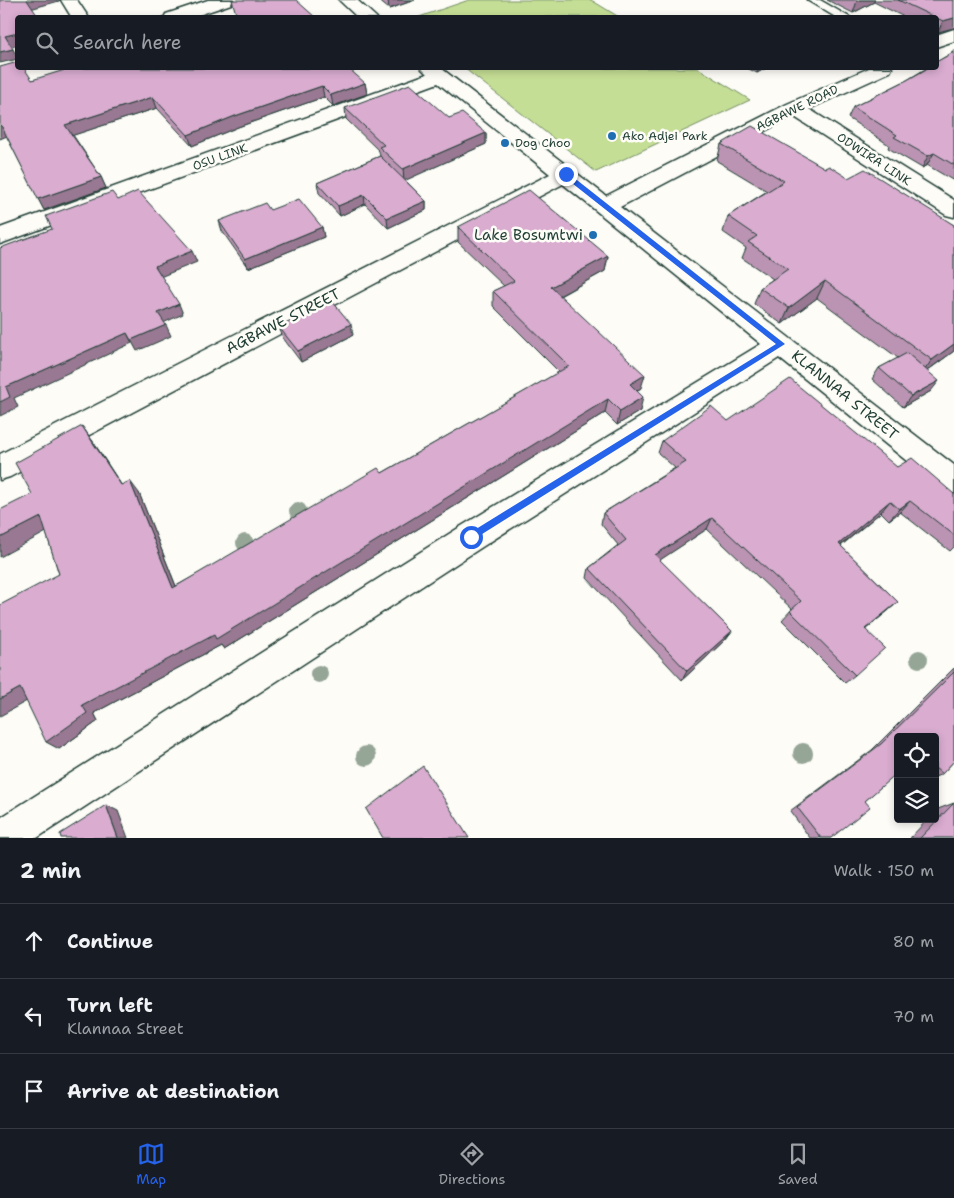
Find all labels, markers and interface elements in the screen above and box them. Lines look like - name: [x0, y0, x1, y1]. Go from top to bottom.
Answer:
- search box: [15, 15, 939, 70]
- icon: search: [33, 29, 61, 57]
- text: Search here: [73, 30, 182, 55]
- street label: AGBAWE ROAD: [753, 81, 841, 135]
- place label: Ako Adjei Park: [622, 128, 708, 144]
- street label: ODWIRA LINK: [834, 129, 914, 189]
- marker: Ako Adjei Park: [606, 130, 618, 142]
- place label: Dog Choo: [515, 135, 571, 151]
- marker: Dog Choo: [499, 137, 511, 149]
- street label: OSU LINK: [190, 140, 250, 174]
- route end: [555, 163, 578, 186]
- place label: Lake Bosumtwi: [474, 225, 583, 245]
- marker: Lake Bosumtwi: [587, 229, 599, 241]
- street label: AGBAWE STREET: [223, 284, 343, 358]
- street label: KLANNAA STREET: [787, 346, 903, 444]
- route start: [460, 526, 483, 549]
- map controls: [894, 733, 939, 823]
- button: locate: [894, 733, 939, 778]
- button: layers: [894, 778, 939, 823]
- text: 2 min: [20, 857, 81, 885]
- text: Walk · 150 m: [833, 860, 934, 881]
- icon: ahead: [20, 927, 48, 955]
- text: Continue: [67, 929, 153, 954]
- text: 80 m: [893, 931, 934, 952]
- text: Turn left: [67, 993, 153, 1018]
- icon: left: [20, 1002, 48, 1030]
- text: 70 m: [893, 1006, 934, 1027]
- text: Klannaa Street: [67, 1018, 184, 1039]
- icon: arrive: [20, 1077, 48, 1105]
- text: Arrive at destination: [67, 1079, 279, 1104]
- tab: Map: [136, 1140, 166, 1188]
- tab: Directions: [439, 1140, 506, 1188]
- tab: Saved: [778, 1140, 818, 1188]

